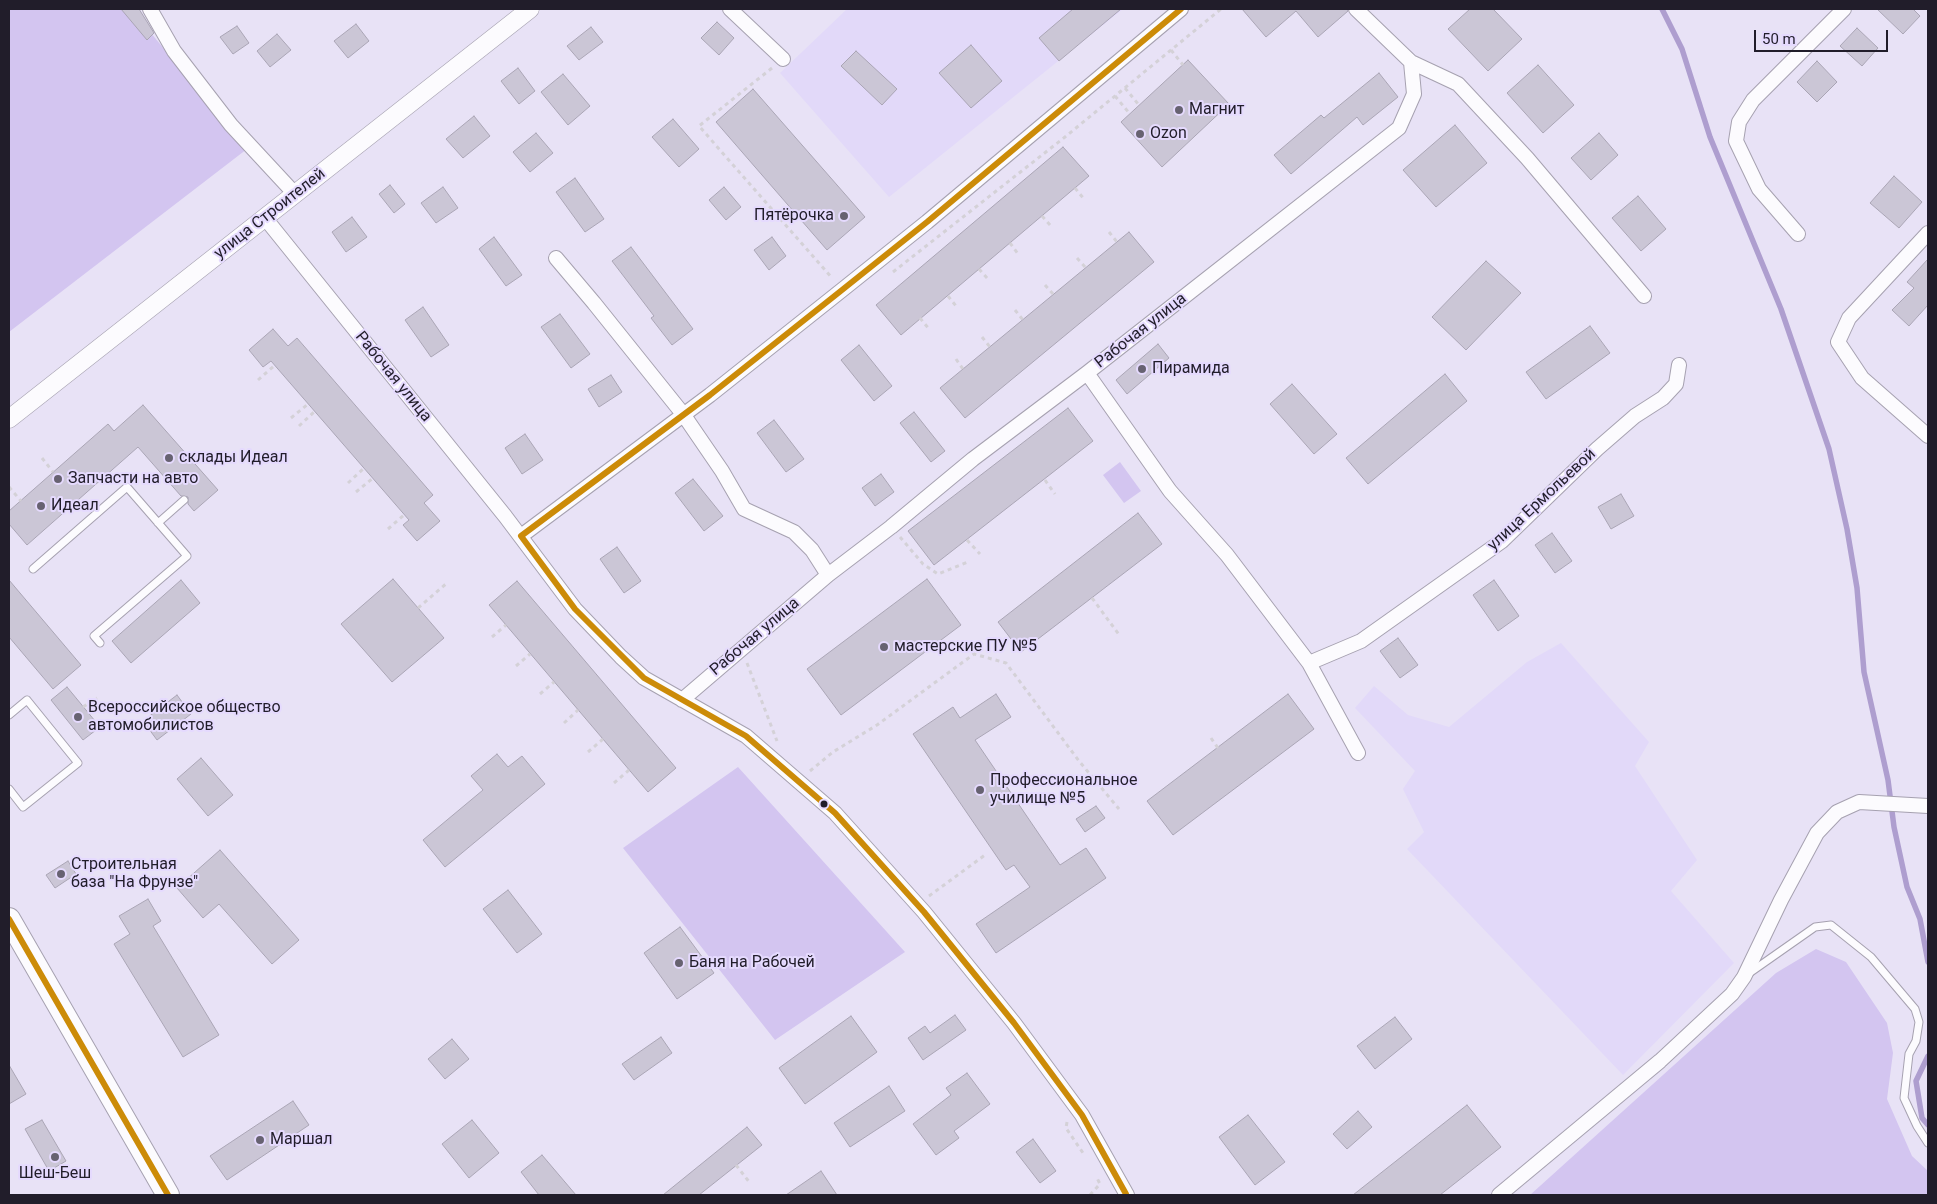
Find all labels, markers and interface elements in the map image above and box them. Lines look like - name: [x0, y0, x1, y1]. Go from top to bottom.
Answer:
- scale bar: [1757, 20, 1891, 52]
- text: 50 m: [1762, 30, 1796, 48]
- place label: Магнит: [1189, 100, 1245, 120]
- marker: Магнит: [1173, 104, 1185, 116]
- place label: Ozon: [1150, 124, 1187, 144]
- marker: Ozon: [1134, 128, 1146, 140]
- street label: улица Строителей: [211, 165, 329, 263]
- place label: Пятёрочка: [754, 206, 834, 226]
- marker: Пятёрочка: [838, 210, 850, 222]
- street label: Рабочая улица: [1091, 289, 1191, 373]
- street label: Рабочая улица: [351, 328, 435, 426]
- place label: Пирамида: [1152, 359, 1230, 379]
- marker: Пирамида: [1136, 363, 1148, 375]
- street label: улица Ермольевой: [1484, 445, 1600, 555]
- place label: склады Идеал: [179, 448, 288, 468]
- marker: склады Идеал: [163, 452, 175, 464]
- place label: Запчасти на авто: [68, 469, 198, 489]
- marker: Запчасти на авто: [52, 473, 64, 485]
- place label: Идеал: [51, 496, 99, 516]
- marker: Идеал: [35, 500, 47, 512]
- street label: Рабочая улица: [706, 594, 804, 680]
- place label: мастерские ПУ №5: [894, 637, 1037, 657]
- marker: мастерские ПУ №5: [878, 641, 890, 653]
- place label: Всероссийское общество автомобилистов: [88, 698, 281, 736]
- marker: Всероссийское общество автомобилистов: [72, 711, 84, 723]
- place label: Профессиональное училище №5: [990, 771, 1137, 809]
- marker: Профессиональное училище №5: [974, 784, 986, 796]
- unlabelled marker: [819, 799, 829, 809]
- place label: Строительная база "На Фрунзе": [71, 855, 198, 893]
- marker: Строительная база "На Фрунзе": [55, 868, 67, 880]
- place label: Баня на Рабочей: [689, 953, 815, 973]
- marker: Баня на Рабочей: [673, 957, 685, 969]
- place label: Маршал: [270, 1130, 333, 1150]
- marker: Маршал: [254, 1134, 266, 1146]
- marker: Шеш-Беш: [49, 1151, 61, 1163]
- place label: Шеш-Беш: [19, 1164, 91, 1184]

